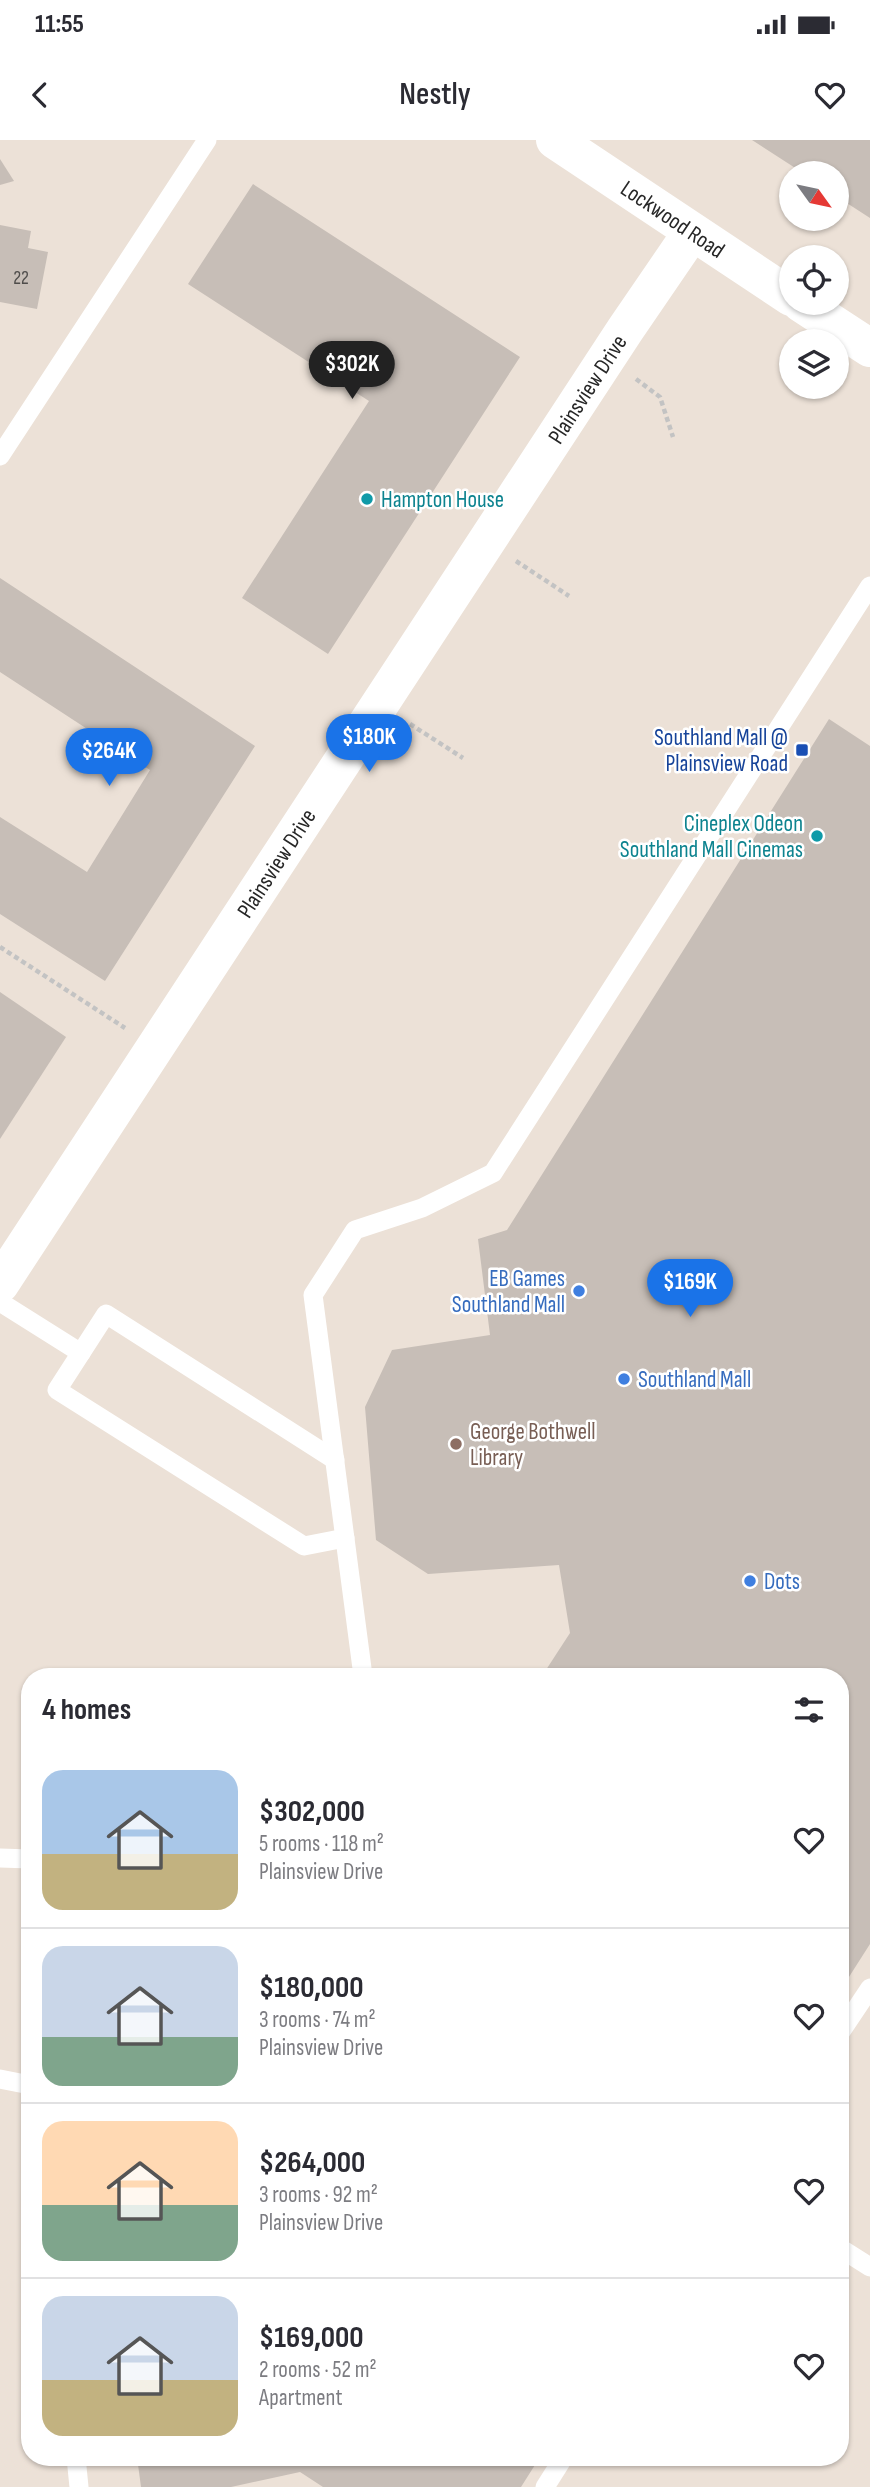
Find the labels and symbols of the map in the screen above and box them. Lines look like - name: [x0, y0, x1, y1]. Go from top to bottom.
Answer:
- north arrow: [779, 161, 849, 231]
- street label: Lockwood Road: [615, 175, 730, 265]
- house number: 22: [13, 267, 29, 290]
- street label: Plainsview Drive: [542, 330, 633, 449]
- pin: $302K: [303, 342, 401, 401]
- place label: Hampton House: [381, 486, 504, 514]
- marker: Hampton House: [359, 491, 375, 507]
- pin: $180K: [320, 714, 418, 774]
- place label: Southland Mall @ Plainsview Road: [654, 724, 788, 778]
- pin: $264K: [60, 728, 158, 788]
- marker: Southland Mall @ Plainsview Road: [794, 742, 810, 758]
- street label: Plainsview Drive: [231, 804, 322, 923]
- place label: Cineplex Odeon Southland Mall Cinemas: [620, 810, 803, 864]
- marker: Cineplex Odeon Southland Mall Cinemas: [809, 828, 825, 844]
- pin: $169K: [641, 1260, 739, 1319]
- place label: EB Games Southland Mall: [452, 1265, 565, 1319]
- marker: EB Games Southland Mall: [571, 1283, 587, 1299]
- place label: Southland Mall: [638, 1366, 751, 1394]
- marker: Southland Mall: [616, 1371, 632, 1387]
- place label: George Bothwell Library: [470, 1418, 596, 1472]
- marker: George Bothwell Library: [448, 1436, 464, 1452]
- place label: Dots: [764, 1568, 800, 1596]
- marker: Dots: [742, 1573, 758, 1589]

